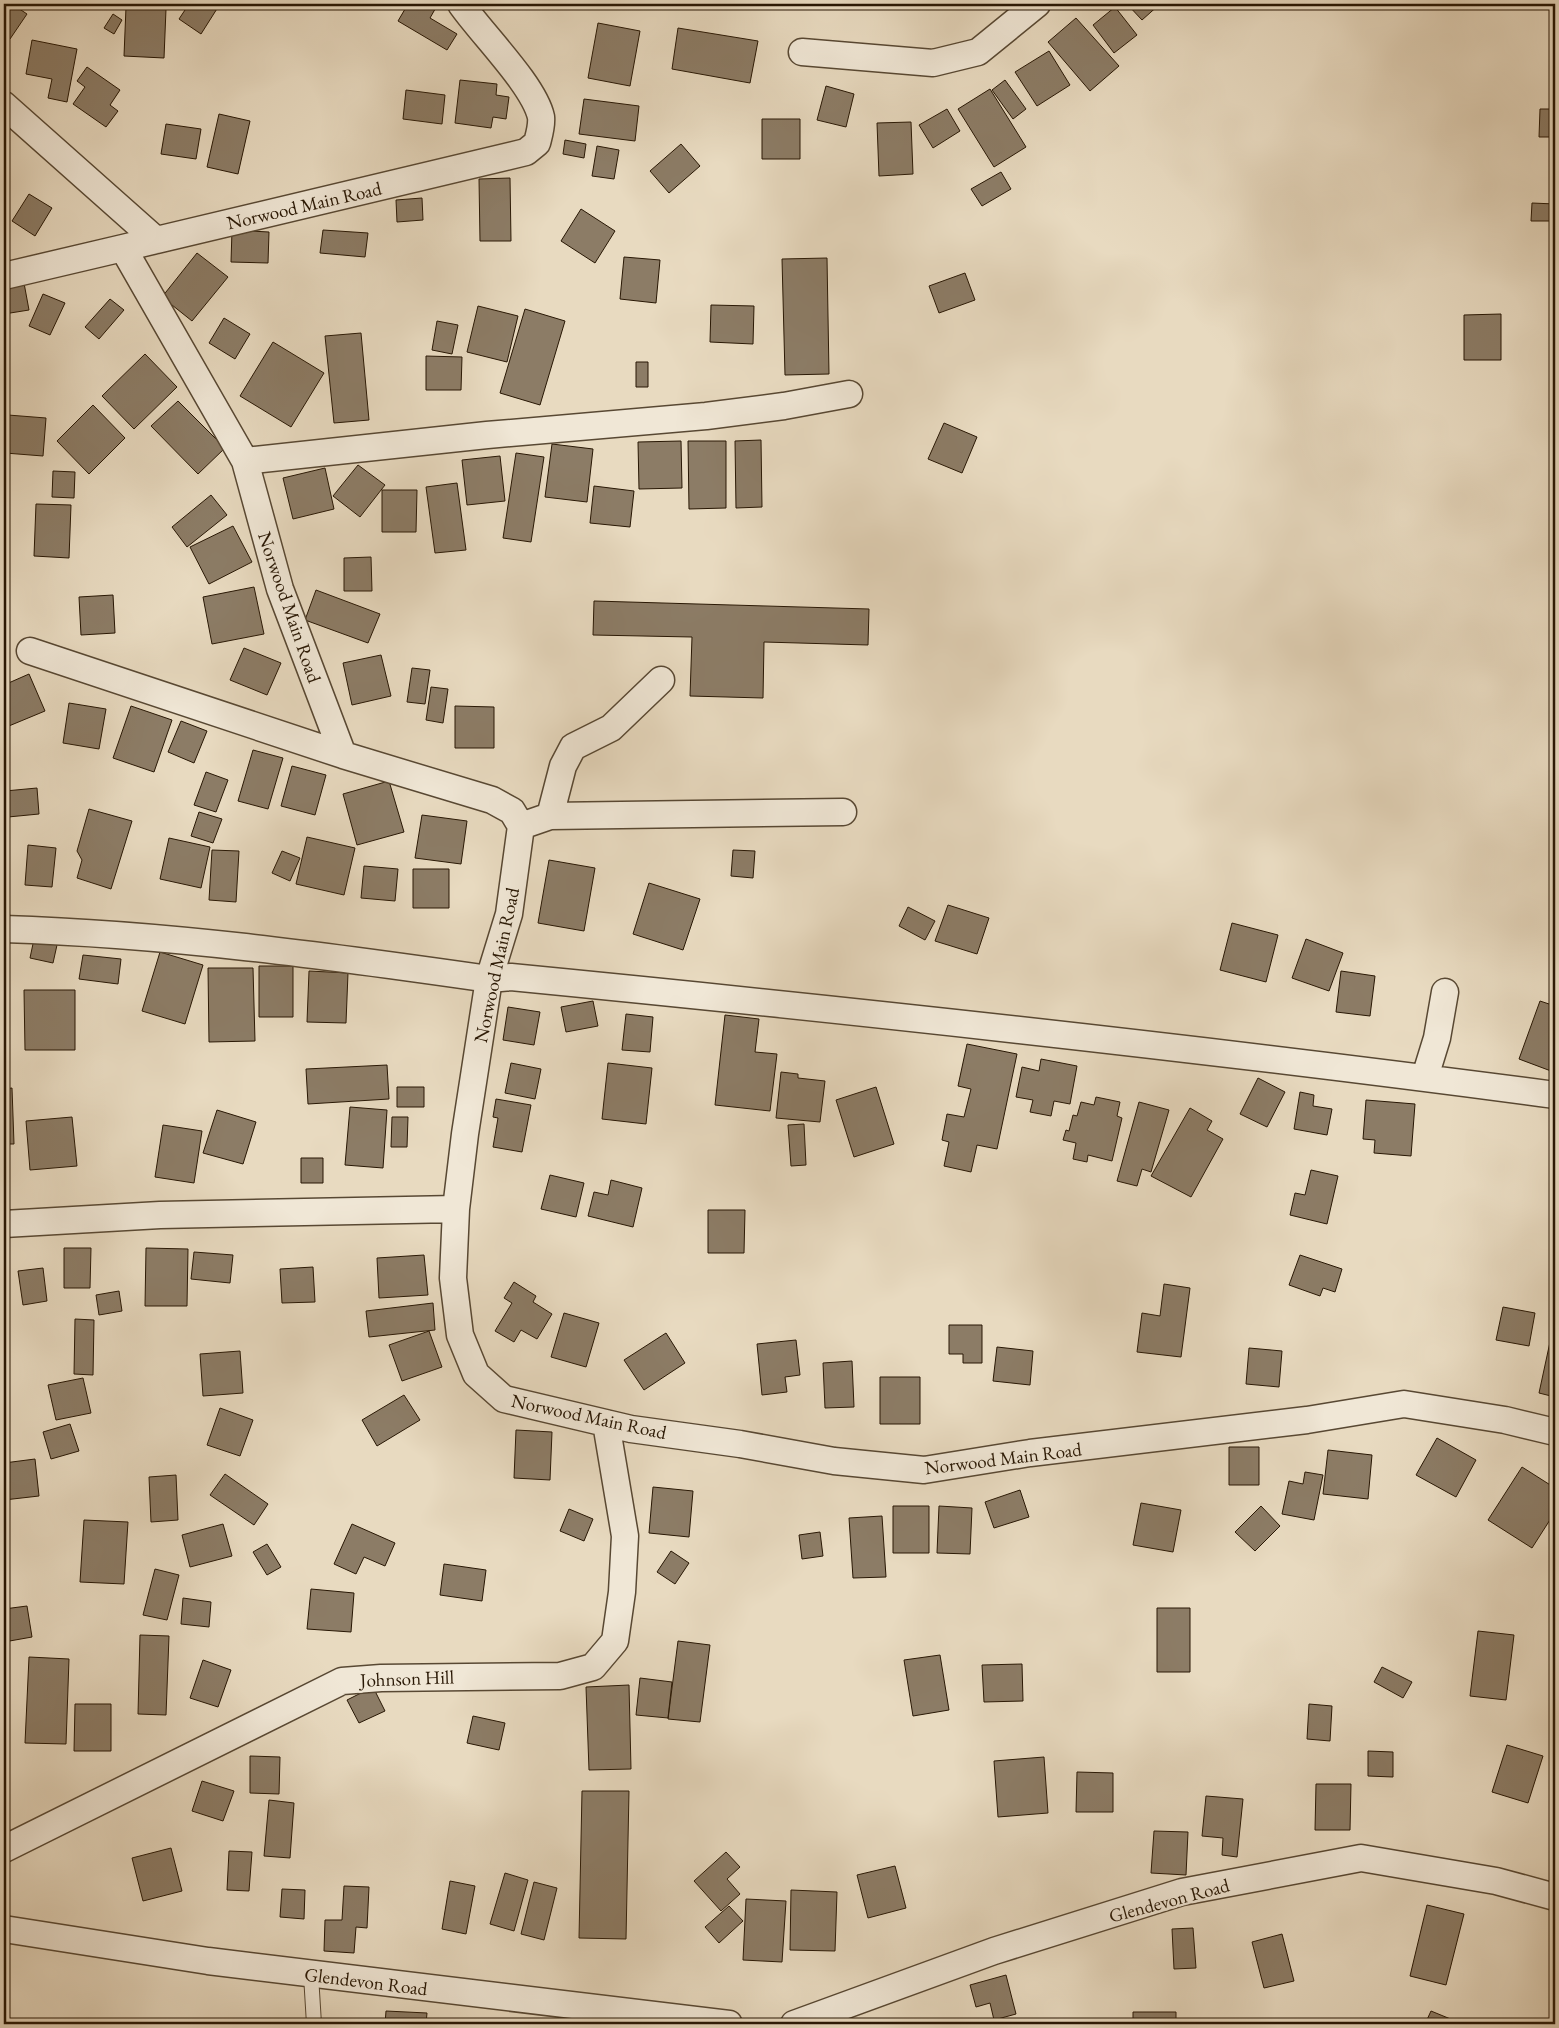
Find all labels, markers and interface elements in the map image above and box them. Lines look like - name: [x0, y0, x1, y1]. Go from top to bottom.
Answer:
- street label: Norwood Main Road: [224, 175, 384, 235]
- street label: Norwood Main Road: [252, 528, 327, 686]
- street label: Norwood Main Road: [468, 885, 525, 1045]
- street label: Norwood Main Road: [509, 1388, 669, 1445]
- street label: Norwood Main Road: [923, 1436, 1083, 1481]
- street label: Johnson Hill: [358, 1664, 455, 1693]
- street label: Glendevon Road: [1106, 1872, 1232, 1929]
- street label: Glendevon Road: [303, 1962, 429, 2001]

